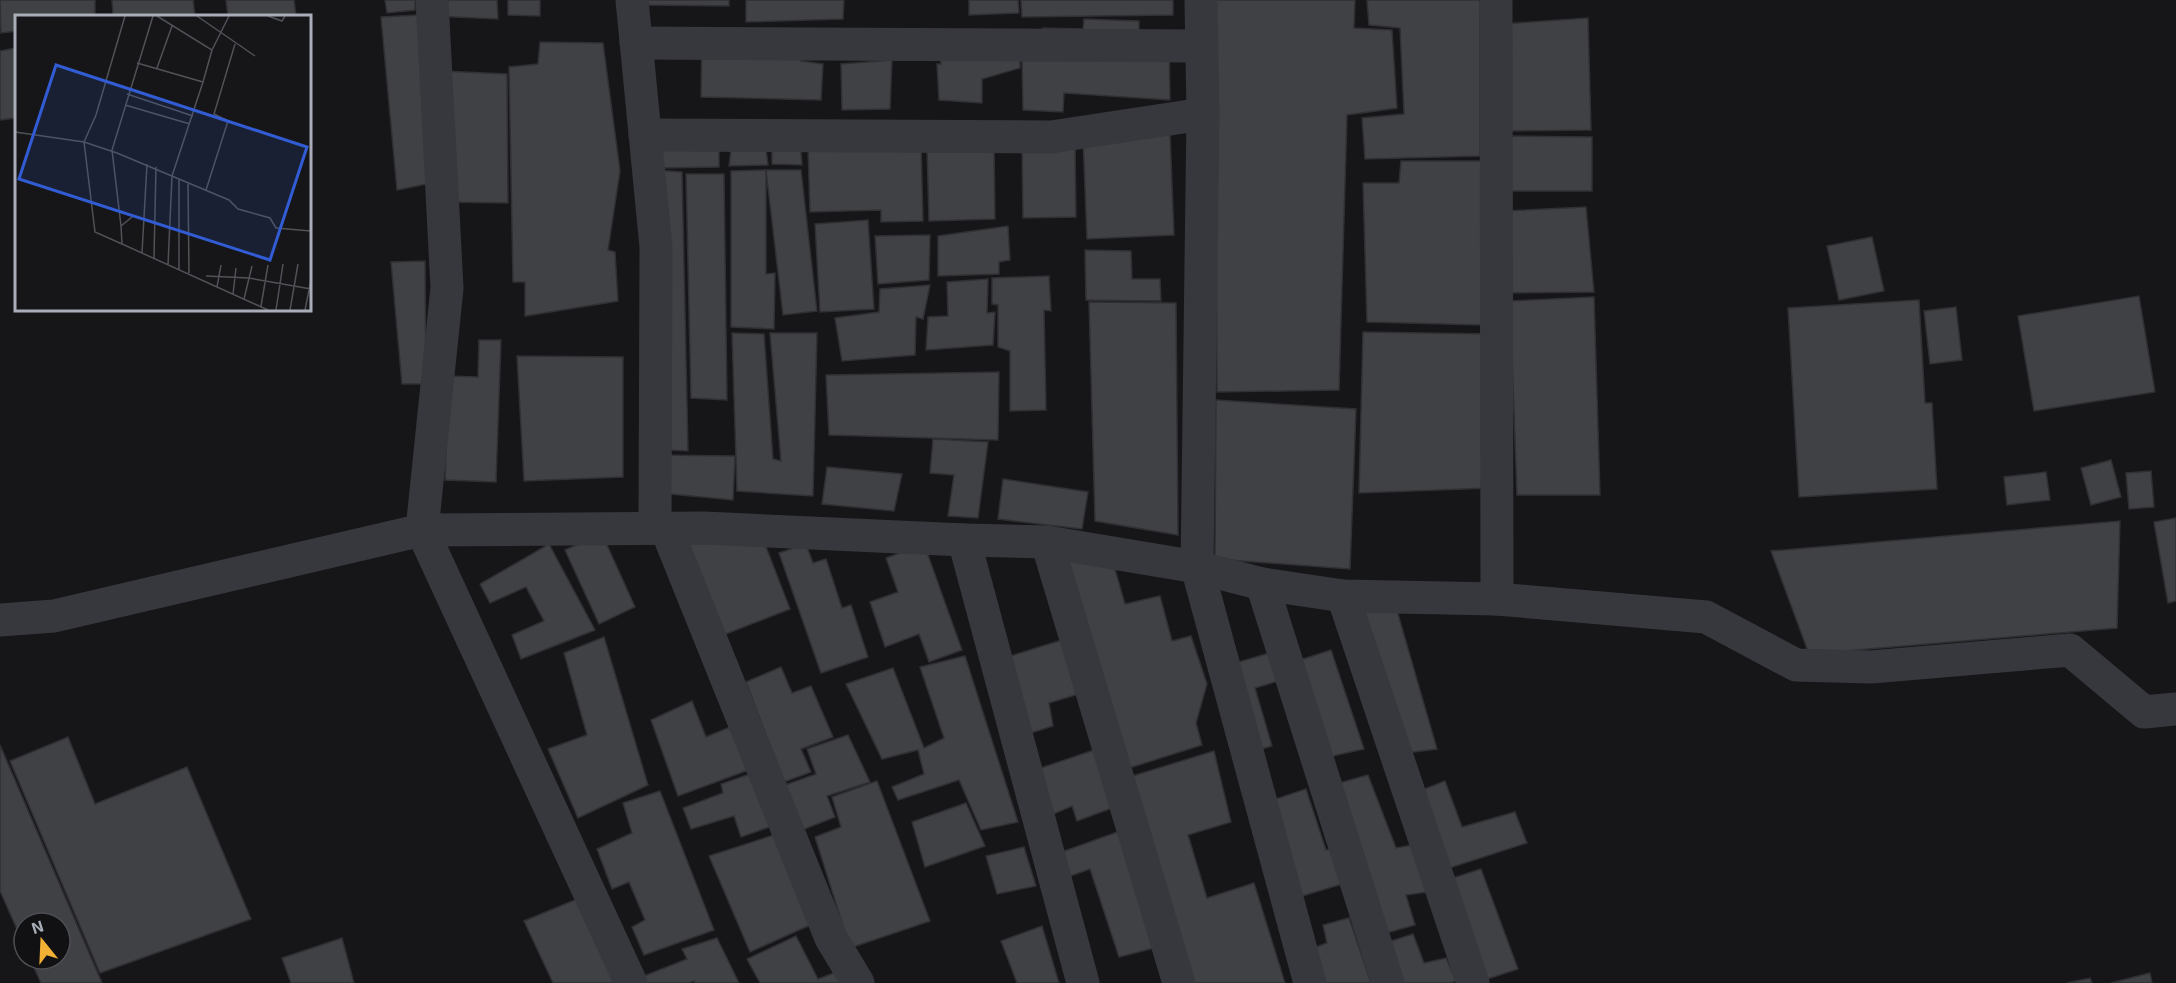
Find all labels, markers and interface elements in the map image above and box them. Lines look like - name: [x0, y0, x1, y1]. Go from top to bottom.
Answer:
- inset map: [15, 15, 310, 310]
- north arrow: [12, 911, 72, 971]
- text: N: [29, 915, 46, 937]

